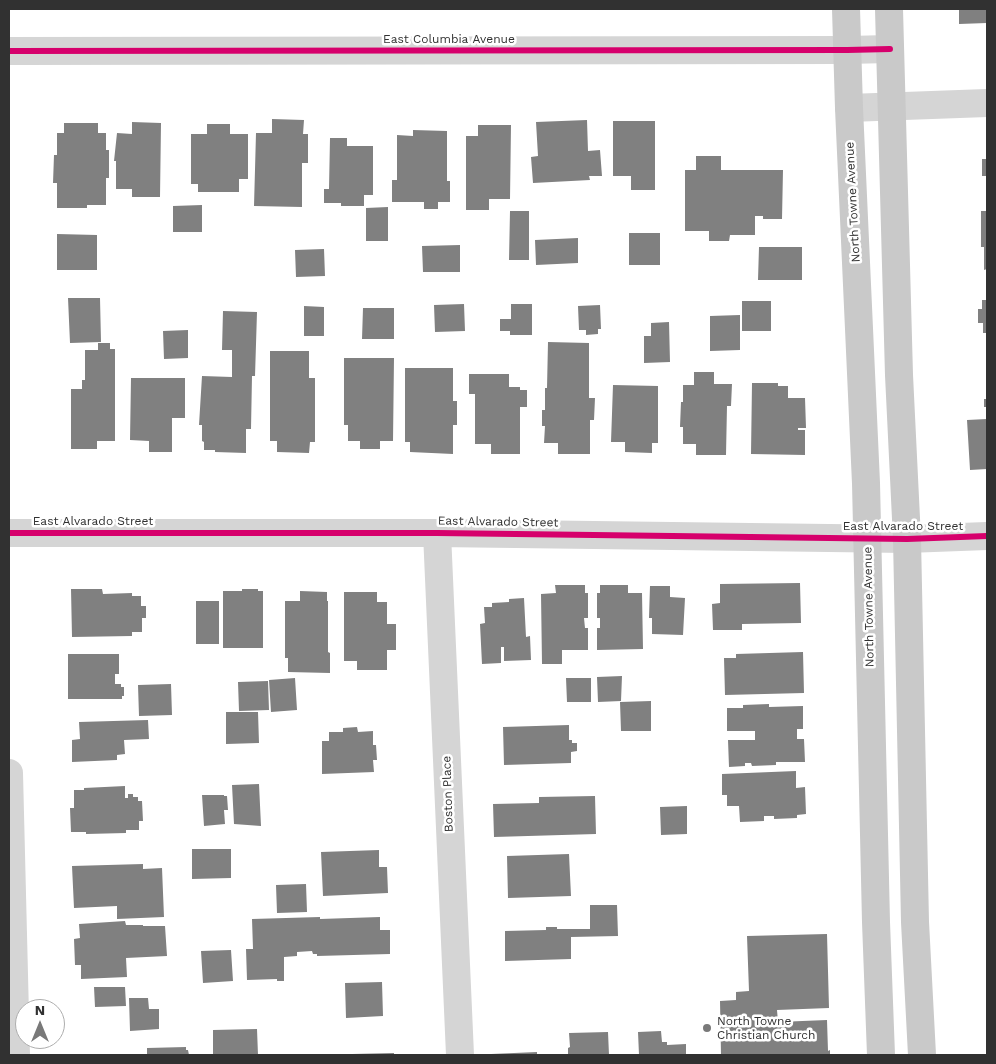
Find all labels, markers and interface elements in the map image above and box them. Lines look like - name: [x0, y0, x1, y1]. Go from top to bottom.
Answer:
- street label: East Columbia Avenue: [383, 32, 515, 46]
- street label: North Towne Avenue: [843, 141, 863, 263]
- street label: East Alvarado Street: [33, 514, 153, 528]
- street label: East Alvarado Street: [438, 514, 558, 530]
- street label: East Alvarado Street: [843, 519, 963, 533]
- street label: North Towne Avenue: [861, 546, 877, 668]
- street label: Boston Place: [439, 756, 457, 832]
- north arrow: [15, 999, 65, 1049]
- text: N: [35, 1002, 45, 1018]
- place label: North Towne Christian Church: [717, 1014, 816, 1042]
- marker: North Towne Christian Church: [701, 1022, 713, 1034]

